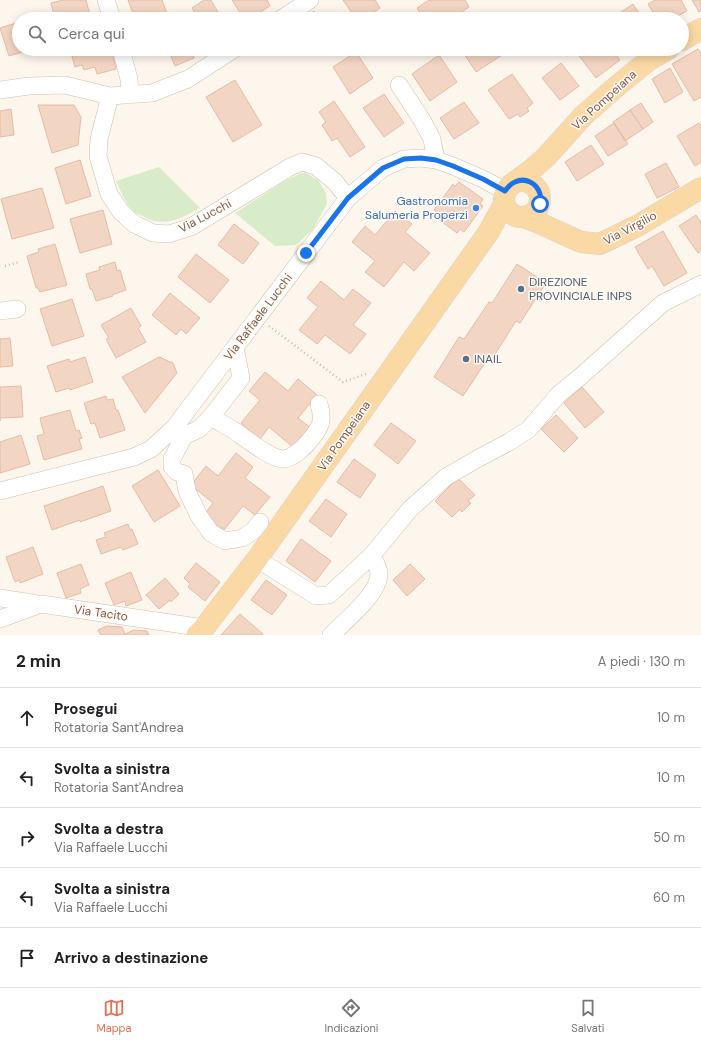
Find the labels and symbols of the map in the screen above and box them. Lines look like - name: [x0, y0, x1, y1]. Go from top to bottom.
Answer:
- street label: Via Pompeiana: [568, 67, 640, 133]
- place label: Gastronomia Salumeria Properzi: [365, 193, 468, 223]
- street label: Via Lucchi: [176, 195, 234, 237]
- route start: [531, 195, 549, 213]
- marker: Gastronomia Salumeria Properzi: [471, 203, 481, 213]
- street label: Via Virgilio: [601, 207, 659, 249]
- route end: [297, 244, 315, 262]
- street label: Via Raffaele Lucchi: [220, 270, 296, 364]
- place label: DIREZIONE PROVINCIALE INPS: [529, 274, 632, 304]
- marker: DIREZIONE PROVINCIALE INPS: [516, 284, 526, 294]
- place label: INAIL: [474, 351, 502, 367]
- marker: INAIL: [461, 354, 471, 364]
- street label: Via Pompeiana: [314, 398, 374, 474]
- street label: Via Tacito: [73, 601, 129, 625]

